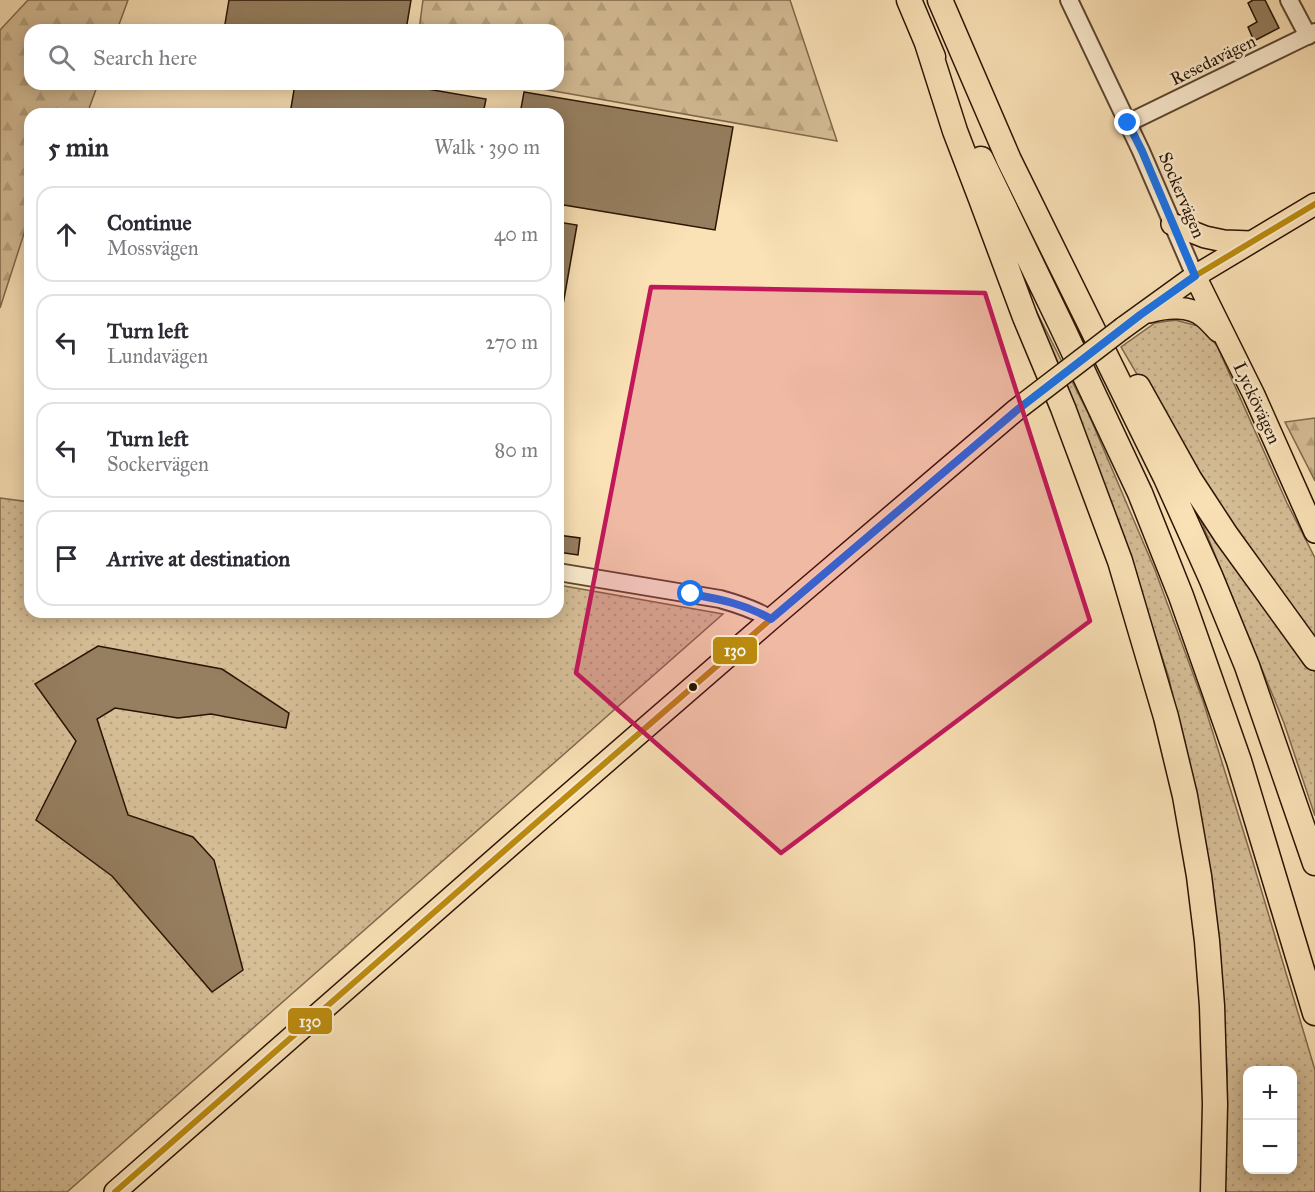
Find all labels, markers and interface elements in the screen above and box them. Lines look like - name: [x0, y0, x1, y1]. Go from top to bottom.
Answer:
- search box: [24, 24, 564, 90]
- street label: Resedavägen: [1167, 30, 1260, 91]
- icon: search: [45, 41, 78, 74]
- text: Search here: [93, 44, 197, 71]
- route end: [1114, 109, 1140, 135]
- text: 5 min: [48, 131, 109, 163]
- text: Walk · 390 m: [434, 135, 540, 159]
- street label: Sockervägen: [1153, 149, 1210, 242]
- text: Continue: [107, 209, 192, 236]
- icon: ahead: [50, 218, 83, 251]
- text: 40 m: [494, 222, 538, 246]
- text: Mossvägen: [107, 236, 199, 260]
- text: Turn left: [107, 317, 189, 344]
- icon: left: [50, 326, 83, 359]
- text: 270 m: [485, 330, 538, 354]
- text: Lundavägen: [107, 344, 208, 368]
- street label: Lyckövägen: [1228, 358, 1286, 448]
- text: Turn left: [107, 425, 189, 452]
- icon: left: [50, 434, 83, 467]
- text: 80 m: [495, 438, 538, 462]
- text: Sockervägen: [107, 452, 209, 476]
- icon: arrive: [50, 542, 83, 575]
- text: Arrive at destination: [107, 545, 290, 572]
- route start: [677, 580, 703, 606]
- line badge: 130: [712, 636, 758, 665]
- text: 130: [724, 641, 746, 661]
- unlabelled marker: [687, 681, 699, 693]
- line badge: 130: [287, 1007, 333, 1035]
- text: 130: [299, 1012, 321, 1032]
- map controls: [1243, 1066, 1297, 1174]
- button: +: [1243, 1066, 1297, 1120]
- button: −: [1243, 1120, 1297, 1174]

